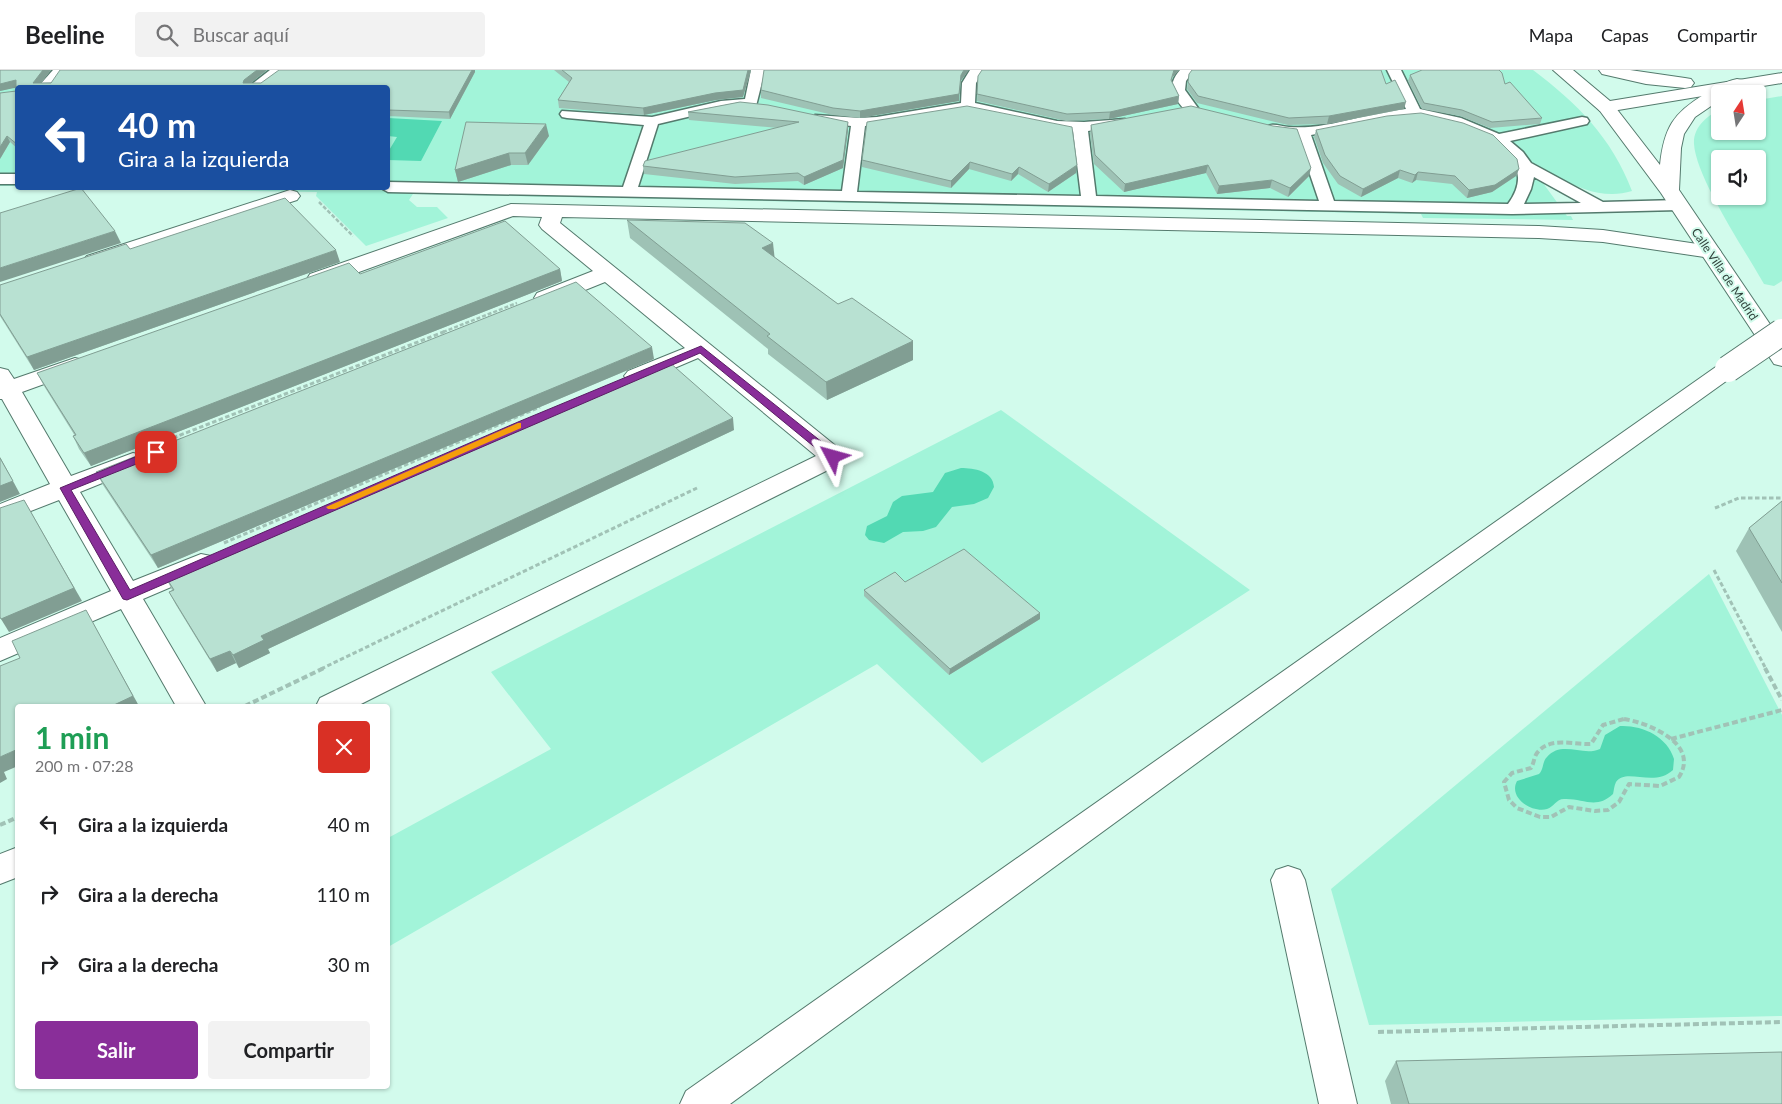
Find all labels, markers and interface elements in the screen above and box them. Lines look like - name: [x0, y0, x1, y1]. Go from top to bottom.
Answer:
- search box: [135, 12, 485, 57]
- text: Beeline: [25, 20, 105, 49]
- icon: search: [153, 21, 181, 49]
- text: Buscar aquí: [193, 23, 289, 46]
- text: Mapa: [1529, 24, 1573, 46]
- text: Capas: [1601, 24, 1649, 46]
- text: Compartir: [1677, 24, 1757, 46]
- north arrow: [1711, 85, 1766, 140]
- map controls: [1711, 85, 1766, 205]
- text: 40 m: [118, 103, 196, 145]
- icon: left: [35, 105, 100, 170]
- text: Gira a la izquierda: [118, 145, 289, 172]
- button: sound: [1711, 150, 1766, 205]
- street label: Calle Villa de Madrid: [1689, 225, 1761, 323]
- position arrow: [806, 430, 858, 482]
- pin: [135, 431, 177, 473]
- icon: arrive: [142, 438, 170, 466]
- text: 1 min: [35, 719, 109, 755]
- button: close: [318, 721, 370, 773]
- text: 200 m · 07:28: [35, 756, 134, 775]
- icon: left: [35, 810, 63, 838]
- text: Gira a la izquierda: [78, 813, 228, 836]
- text: 40 m: [327, 813, 370, 836]
- icon: right: [35, 880, 63, 908]
- text: Gira a la derecha: [78, 883, 218, 906]
- text: 110 m: [316, 883, 370, 906]
- icon: right: [35, 950, 63, 978]
- text: Gira a la derecha: [78, 953, 218, 976]
- text: 30 m: [327, 953, 370, 976]
- button: Salir: [35, 1021, 198, 1079]
- button: Compartir: [208, 1021, 370, 1079]

